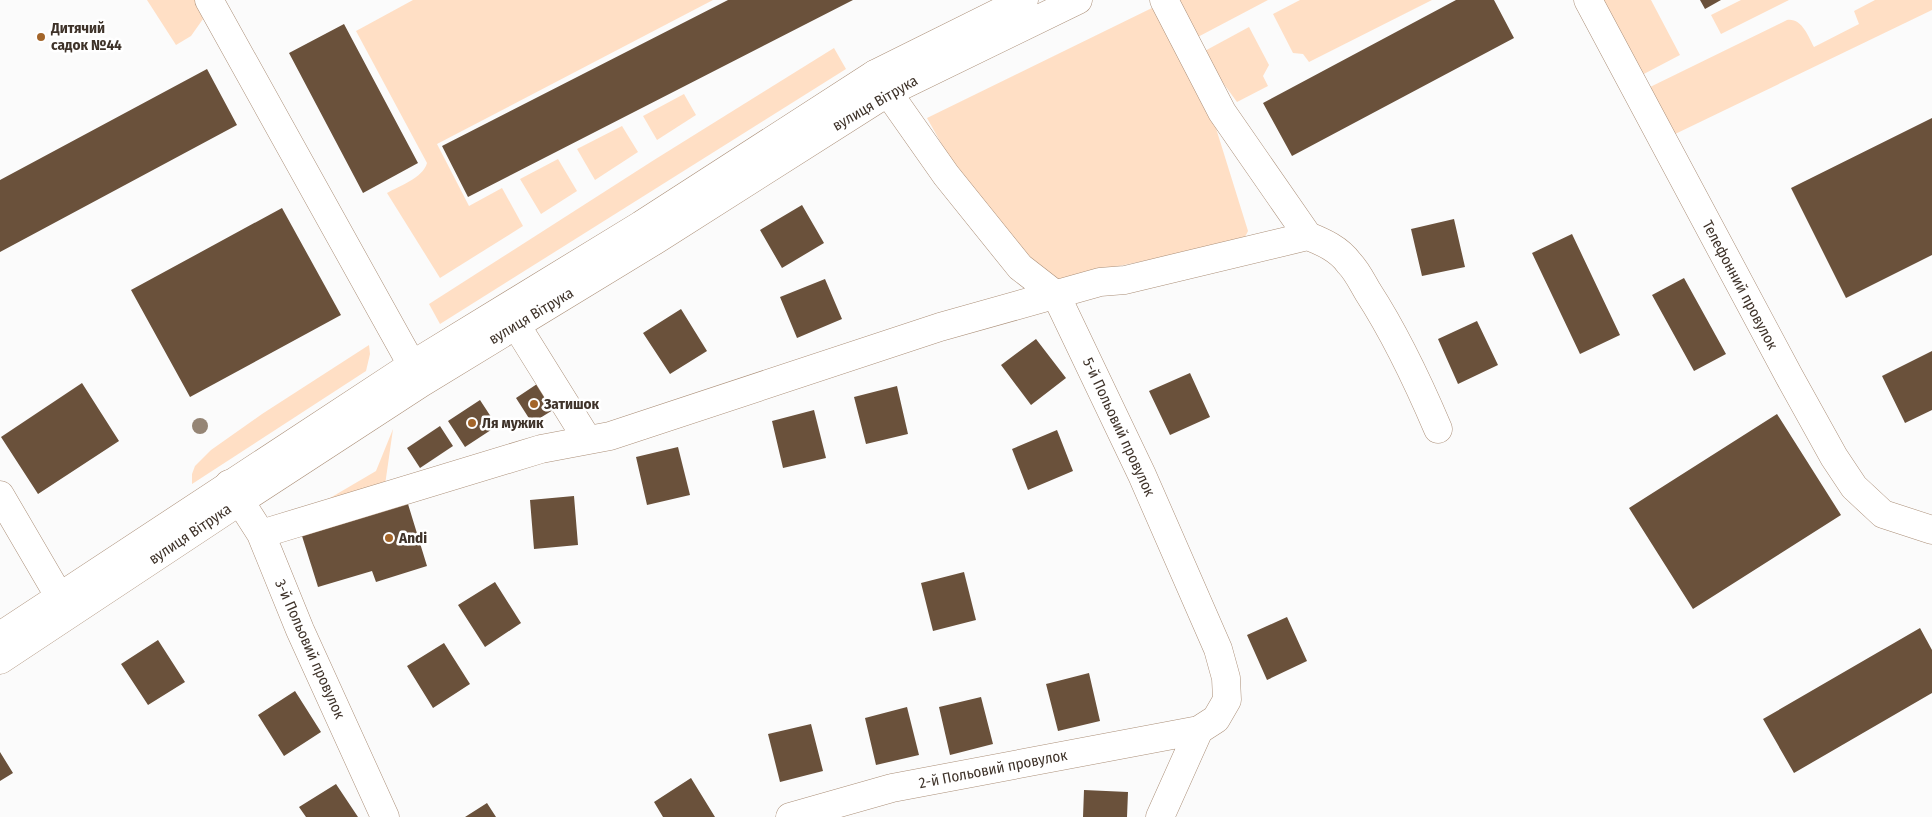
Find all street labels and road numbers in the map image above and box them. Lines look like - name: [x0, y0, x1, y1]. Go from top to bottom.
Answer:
- street label: вулиця Вітрука: [829, 71, 921, 135]
- street label: Телефонний провулок: [1698, 217, 1782, 353]
- street label: вулиця Вітрука: [485, 284, 577, 348]
- street label: 5-й Польовий провулок: [1079, 355, 1159, 499]
- street label: вулиця Вітрука: [145, 500, 235, 568]
- street label: 3-й Польовий провулок: [271, 576, 349, 722]
- street label: 2-й Польовий провулок: [917, 746, 1069, 792]

